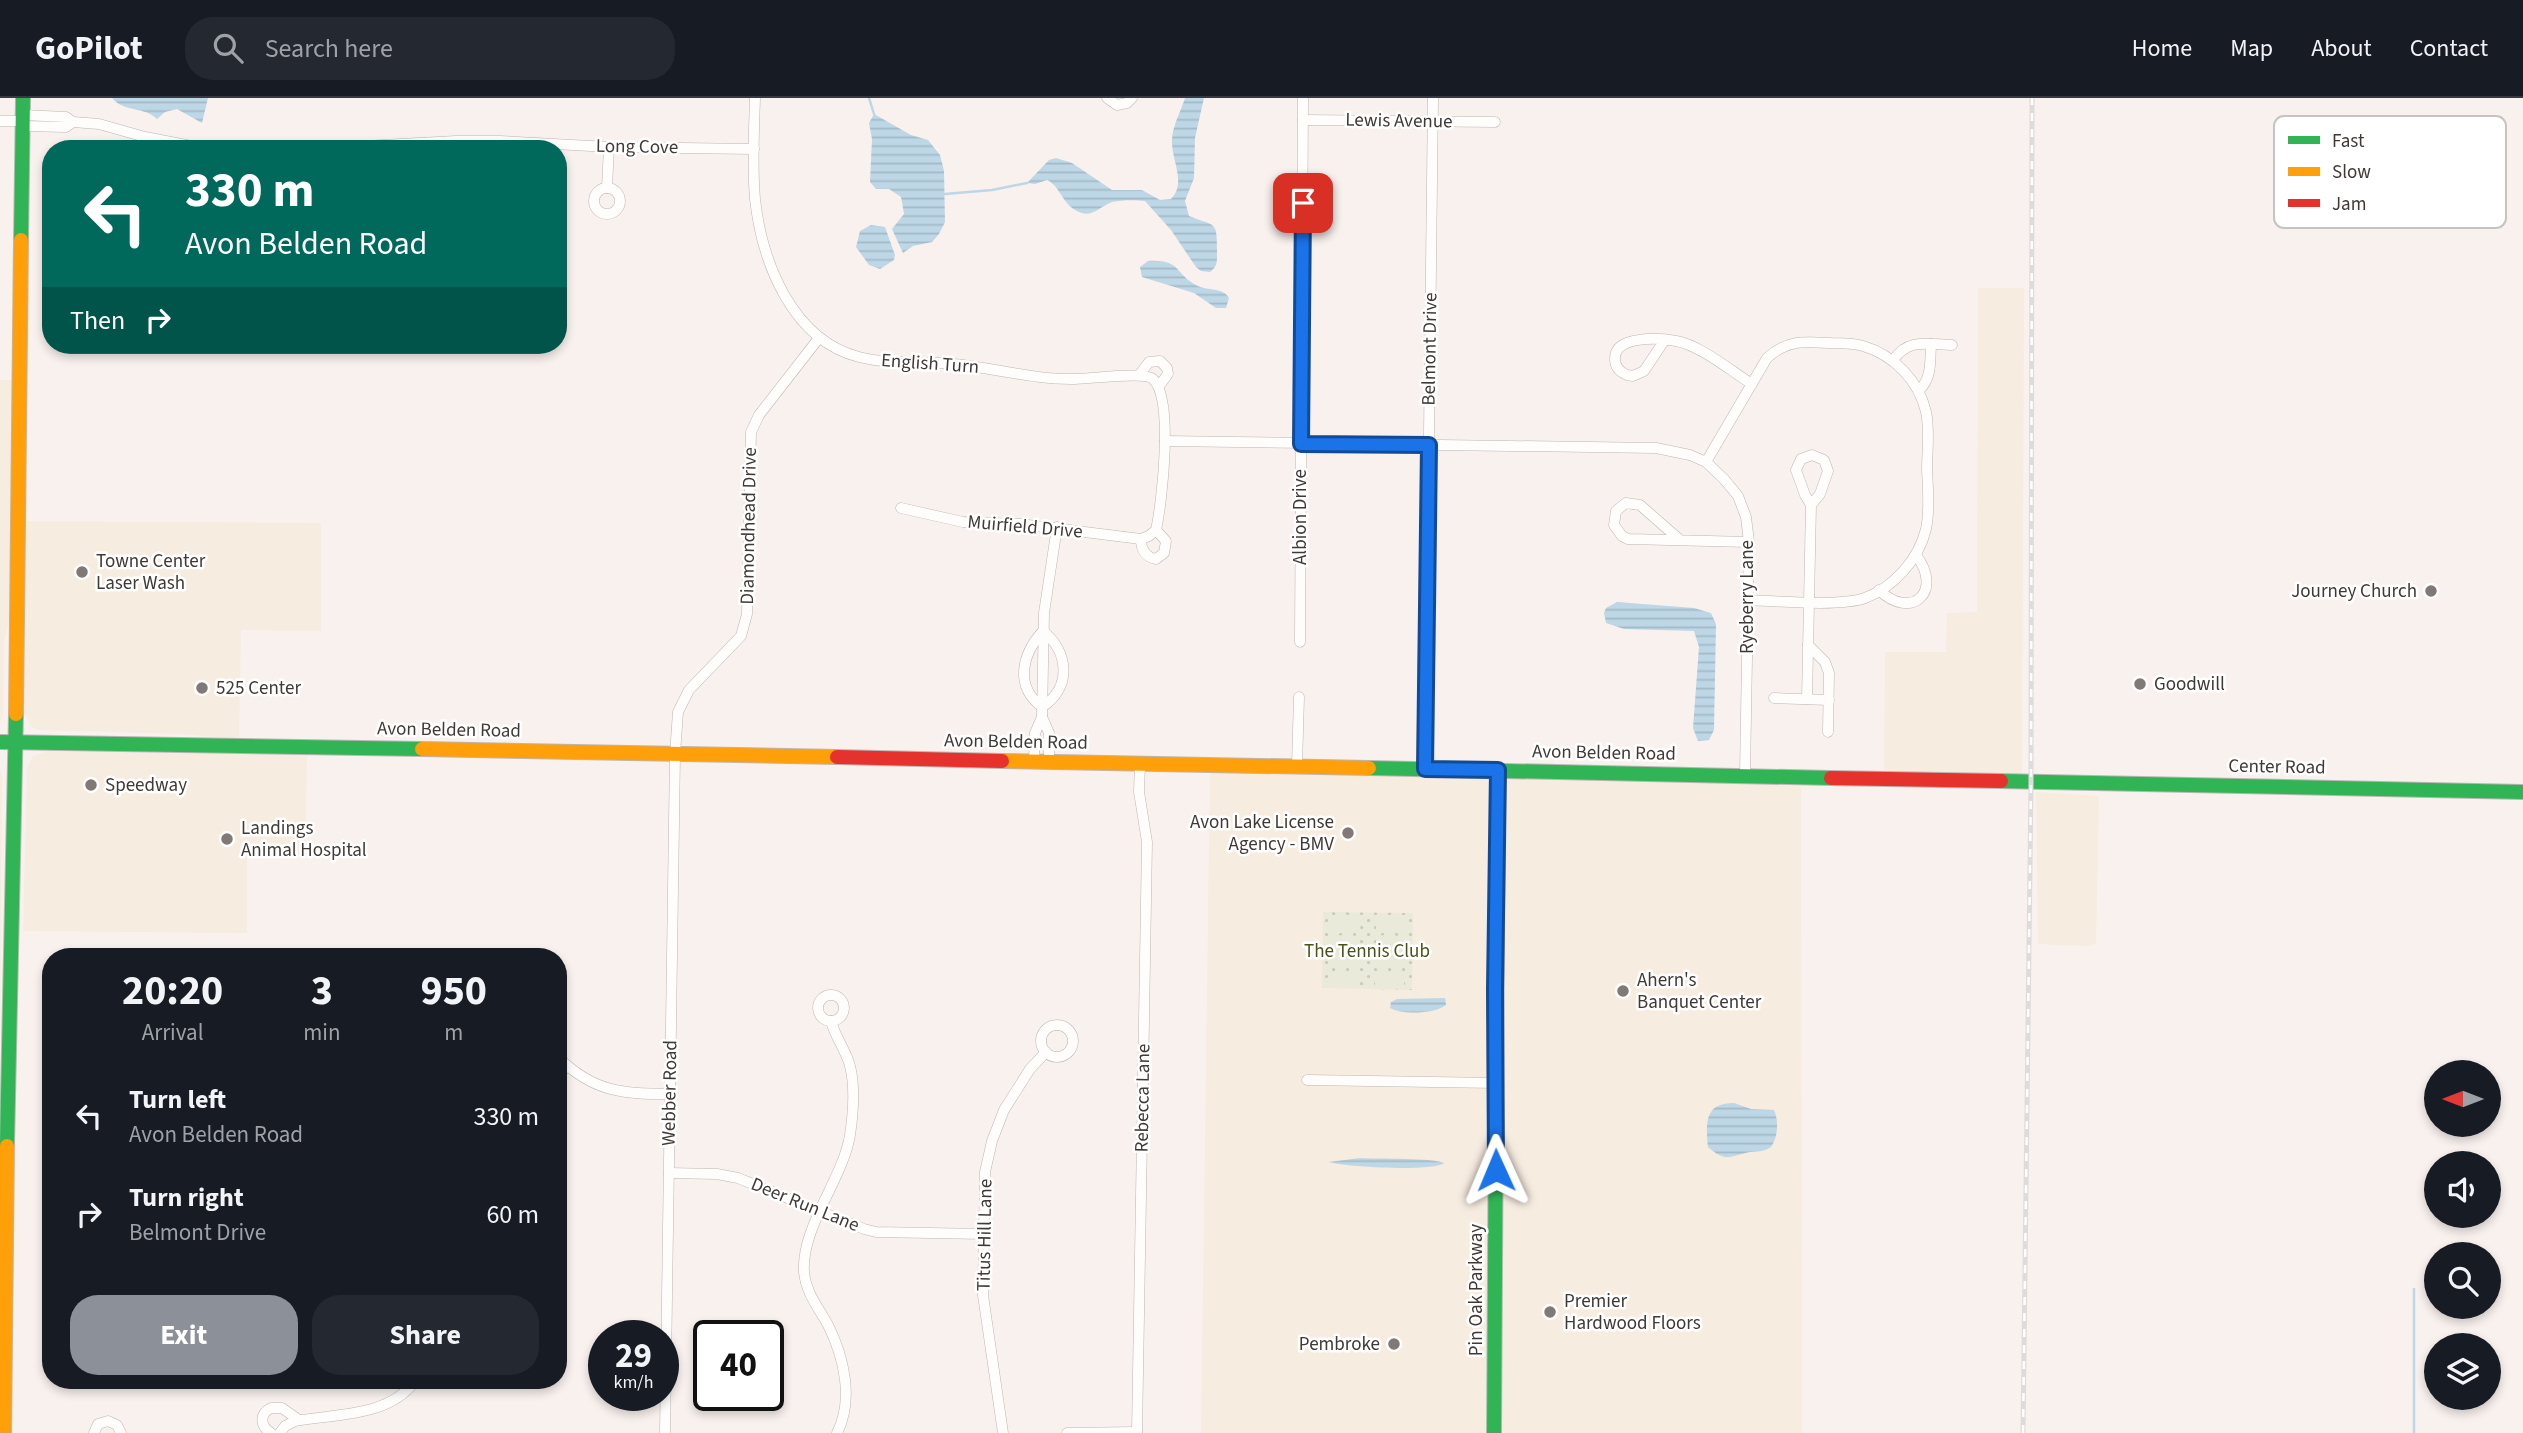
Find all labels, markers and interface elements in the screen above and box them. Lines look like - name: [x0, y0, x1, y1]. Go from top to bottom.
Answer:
- search box: [185, 17, 675, 80]
- text: GoPilot: [35, 25, 143, 72]
- icon: search: [209, 29, 247, 67]
- text: Search here: [265, 30, 393, 67]
- text: Home: [2132, 31, 2192, 66]
- text: Map: [2230, 31, 2273, 66]
- text: About: [2311, 31, 2372, 66]
- text: Contact: [2410, 31, 2488, 66]
- street label: Lewis Avenue: [1345, 107, 1453, 135]
- legend: [2274, 116, 2506, 228]
- text: Fast: [2332, 128, 2365, 155]
- street label: Long Cove: [596, 133, 678, 161]
- text: 330 m: [185, 156, 314, 226]
- text: Slow: [2332, 159, 2371, 186]
- icon: left: [70, 168, 161, 259]
- pin: [1273, 173, 1333, 233]
- icon: arrive: [1284, 184, 1322, 222]
- text: Jam: [2332, 191, 2366, 218]
- text: Avon Belden Road: [185, 221, 427, 267]
- street label: Belmont Drive: [1416, 292, 1444, 406]
- icon: right: [139, 301, 177, 339]
- text: Then: [70, 302, 125, 339]
- street label: English Turn: [880, 347, 980, 381]
- street label: Diamondhead Drive: [734, 447, 764, 605]
- street label: Albion Drive: [1287, 469, 1314, 565]
- street label: Muirfield Drive: [966, 509, 1084, 545]
- street label: Ryeberry Lane: [1734, 540, 1761, 654]
- place label: Towne Center Laser Wash: [96, 548, 206, 597]
- marker: Towne Center Laser Wash: [74, 564, 90, 580]
- place label: Journey Church: [2291, 578, 2417, 605]
- marker: Journey Church: [2423, 583, 2439, 599]
- place label: Goodwill: [2154, 671, 2225, 698]
- place label: 525 Center: [216, 675, 301, 702]
- marker: Goodwill: [2132, 676, 2148, 692]
- marker: 525 Center: [194, 680, 210, 696]
- street label: Avon Belden Road: [377, 715, 521, 745]
- street label: Avon Belden Road: [944, 727, 1088, 757]
- street label: Avon Belden Road: [1532, 738, 1676, 768]
- street label: Center Road: [2228, 753, 2326, 781]
- place label: Speedway: [105, 772, 187, 799]
- marker: Speedway: [83, 777, 99, 793]
- place label: Avon Lake License Agency - BMV: [1190, 809, 1334, 858]
- place label: Landings Animal Hospital: [241, 815, 367, 864]
- marker: Avon Lake License Agency - BMV: [1340, 825, 1356, 841]
- marker: Landings Animal Hospital: [219, 831, 235, 847]
- park label: The Tennis Club: [1304, 938, 1430, 965]
- text: 20:20: [122, 961, 223, 1021]
- text: 3: [311, 961, 333, 1021]
- text: 950: [420, 961, 487, 1021]
- place label: Ahern's Banquet Center: [1637, 967, 1762, 1016]
- marker: Ahern's Banquet Center: [1615, 983, 1631, 999]
- text: Arrival: [142, 1016, 204, 1049]
- text: min: [303, 1016, 341, 1049]
- text: m: [444, 1016, 463, 1049]
- street label: Webber Road: [656, 1040, 684, 1146]
- street label: Rebecca Lane: [1129, 1043, 1157, 1153]
- north arrow: [2424, 1060, 2501, 1138]
- map controls: [2424, 1060, 2501, 1410]
- text: Turn left: [129, 1081, 226, 1118]
- icon: left: [70, 1097, 108, 1135]
- text: 330 m: [473, 1098, 539, 1135]
- text: Avon Belden Road: [129, 1118, 303, 1151]
- position arrow: [1459, 1133, 1533, 1207]
- button: sound: [2424, 1151, 2501, 1228]
- street label: Deer Run Lane: [747, 1171, 863, 1239]
- street label: Titus Hill Lane: [971, 1178, 999, 1292]
- text: Turn right: [129, 1179, 244, 1216]
- icon: right: [70, 1195, 108, 1233]
- text: 60 m: [486, 1196, 539, 1233]
- text: Belmont Drive: [129, 1216, 266, 1249]
- street label: Pin Oak Parkway: [1463, 1224, 1490, 1356]
- button: search: [2424, 1242, 2501, 1319]
- place label: Premier Hardwood Floors: [1564, 1288, 1701, 1337]
- button: Exit: [70, 1295, 298, 1375]
- button: Share: [312, 1295, 539, 1375]
- marker: Premier Hardwood Floors: [1542, 1304, 1558, 1320]
- speed limit sign: 40: [693, 1320, 784, 1411]
- text: 29: [615, 1331, 652, 1381]
- place label: Pembroke: [1299, 1331, 1380, 1358]
- button: layers: [2424, 1333, 2501, 1410]
- marker: Pembroke: [1386, 1336, 1402, 1352]
- text: km/h: [614, 1370, 653, 1395]

